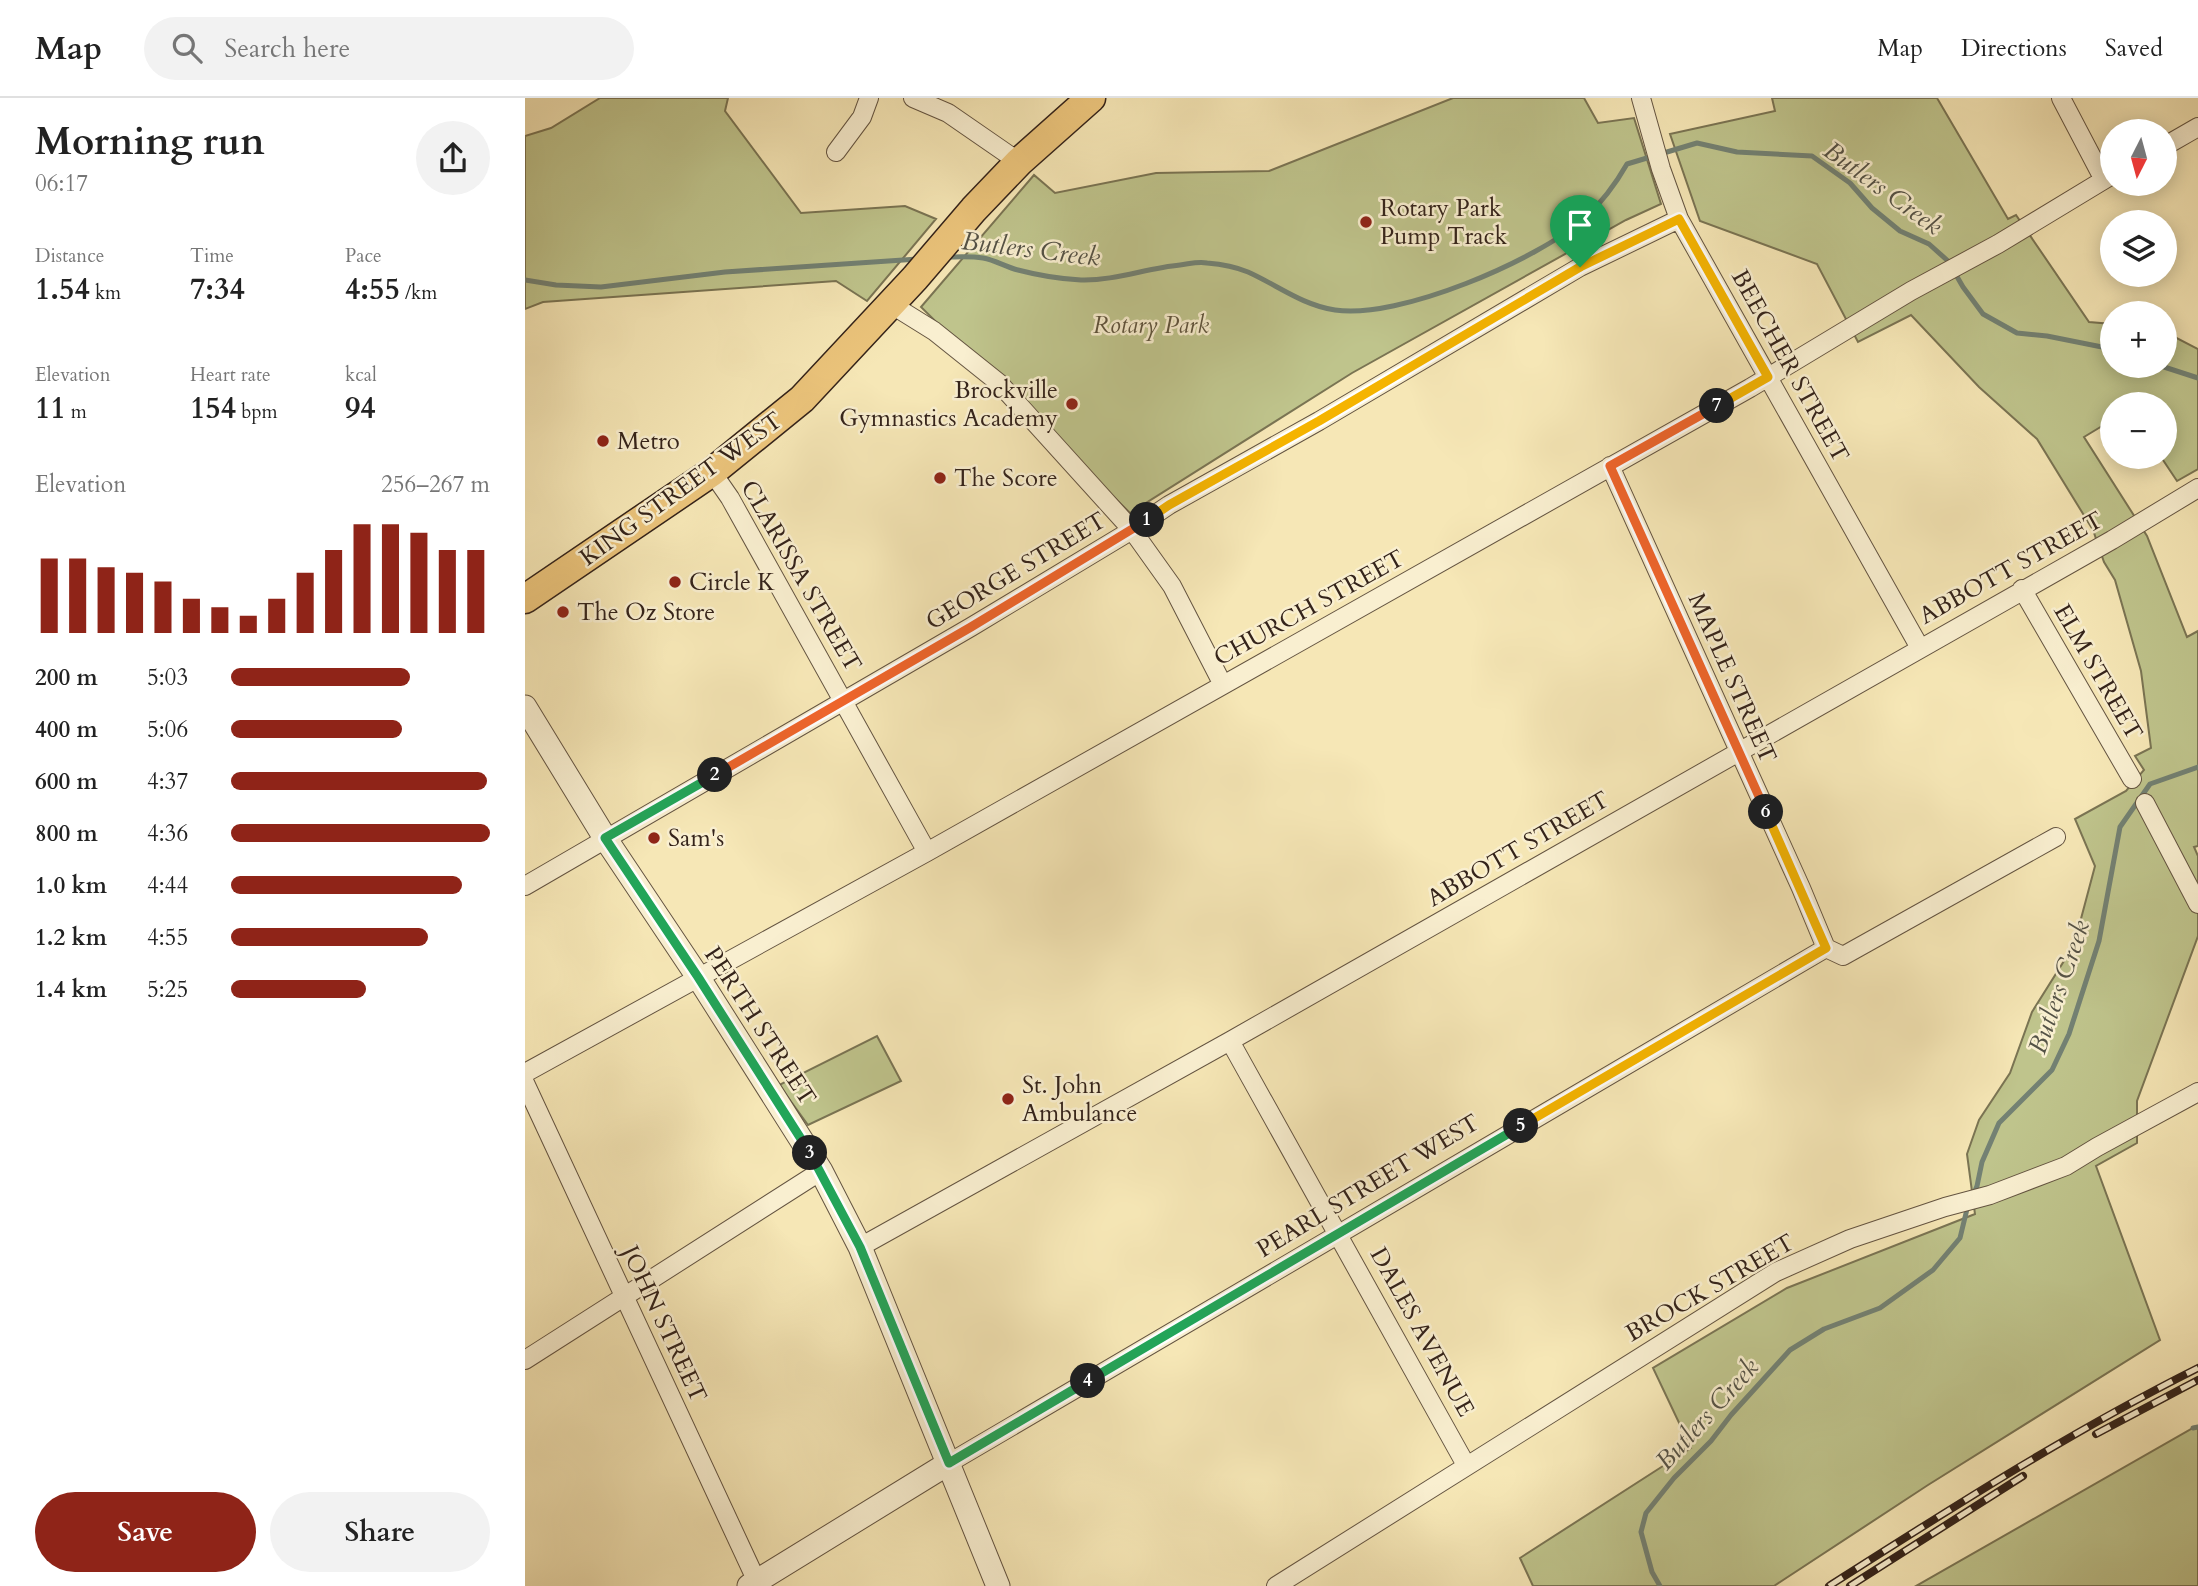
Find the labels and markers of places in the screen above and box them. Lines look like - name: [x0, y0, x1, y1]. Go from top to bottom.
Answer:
- place label: Rotary Park Pump Track: [1380, 192, 1508, 253]
- pin: [1550, 195, 1610, 267]
- marker: Rotary Park Pump Track: [1358, 214, 1374, 230]
- place label: Brockville Gymnastics Academy: [839, 374, 1058, 435]
- pin: 7: [1699, 388, 1735, 424]
- marker: Brockville Gymnastics Academy: [1064, 396, 1080, 412]
- place label: Metro: [617, 425, 680, 458]
- marker: Metro: [595, 433, 611, 449]
- place label: The Score: [954, 462, 1058, 495]
- marker: The Score: [932, 470, 948, 486]
- pin: 1: [1129, 502, 1165, 538]
- place label: Circle K: [689, 566, 775, 599]
- marker: Circle K: [667, 574, 683, 590]
- place label: The Oz Store: [577, 596, 715, 629]
- marker: The Oz Store: [555, 604, 571, 620]
- pin: 2: [697, 758, 733, 792]
- pin: 6: [1749, 794, 1783, 830]
- place label: Sam's: [668, 822, 724, 855]
- marker: Sam's: [646, 830, 662, 846]
- place label: St. John Ambulance: [1022, 1069, 1137, 1130]
- marker: St. John Ambulance: [1000, 1091, 1016, 1107]
- pin: 5: [1503, 1108, 1539, 1144]
- pin: 3: [793, 1136, 827, 1170]
- pin: 4: [1071, 1364, 1105, 1398]

